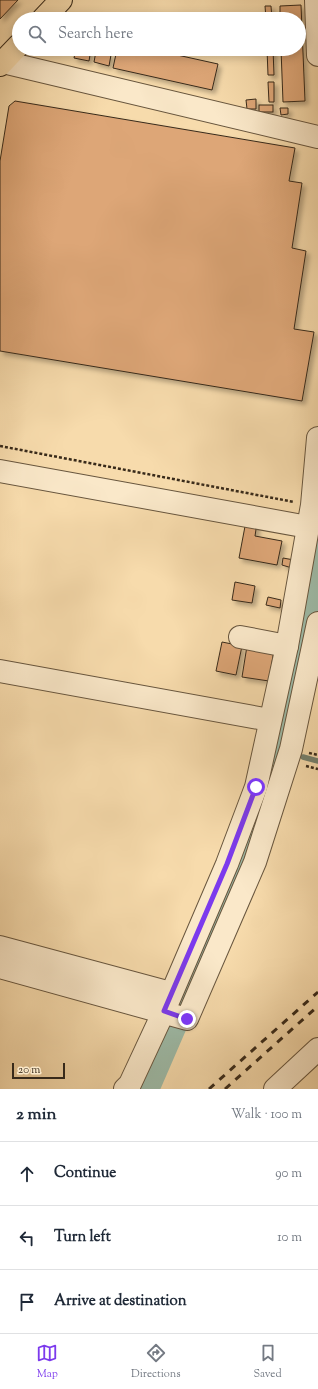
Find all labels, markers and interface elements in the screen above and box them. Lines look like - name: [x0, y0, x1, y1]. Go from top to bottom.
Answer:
- search box: [12, 12, 306, 56]
- icon: search: [26, 23, 48, 45]
- text: Search here: [58, 24, 133, 45]
- route start: [247, 778, 265, 796]
- route end: [178, 1010, 196, 1028]
- scale bar: [12, 1061, 65, 1080]
- text: 20 m: [18, 1062, 40, 1078]
- text: 2 min: [16, 1103, 57, 1127]
- text: Walk · 100 m: [231, 1106, 302, 1124]
- icon: ahead: [16, 1163, 38, 1185]
- text: Continue: [54, 1163, 116, 1184]
- text: 90 m: [275, 1165, 302, 1183]
- icon: left: [16, 1227, 38, 1249]
- text: Turn left: [54, 1227, 111, 1248]
- text: 10 m: [277, 1229, 302, 1247]
- icon: arrive: [16, 1291, 38, 1313]
- text: Arrive at destination: [54, 1291, 187, 1312]
- tab: Map: [36, 1342, 58, 1382]
- tab: Directions: [131, 1342, 181, 1382]
- tab: Saved: [253, 1342, 282, 1382]

